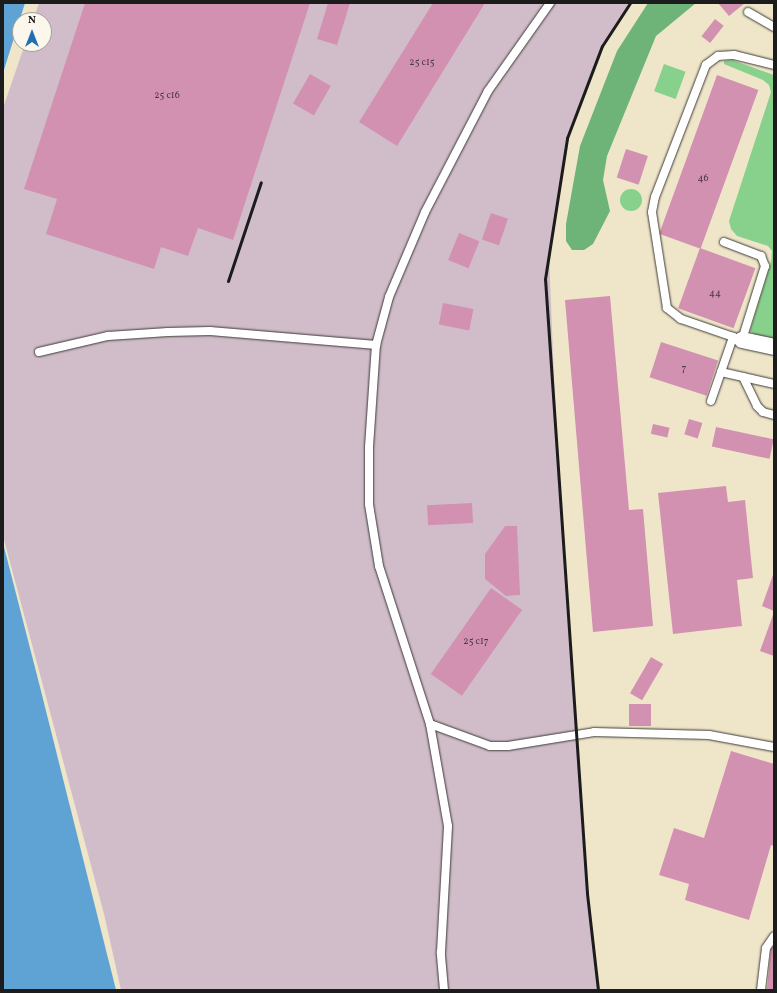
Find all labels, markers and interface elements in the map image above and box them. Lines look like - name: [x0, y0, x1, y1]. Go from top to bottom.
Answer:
- north arrow: [12, 12, 52, 52]
- text: N: [28, 13, 36, 28]
- house number: 25 с15: [409, 57, 435, 69]
- house number: 25 с16: [154, 90, 180, 102]
- house number: 46: [698, 173, 708, 185]
- house number: 44: [709, 288, 721, 300]
- house number: 7: [682, 363, 686, 375]
- house number: 25 с17: [463, 636, 489, 648]

